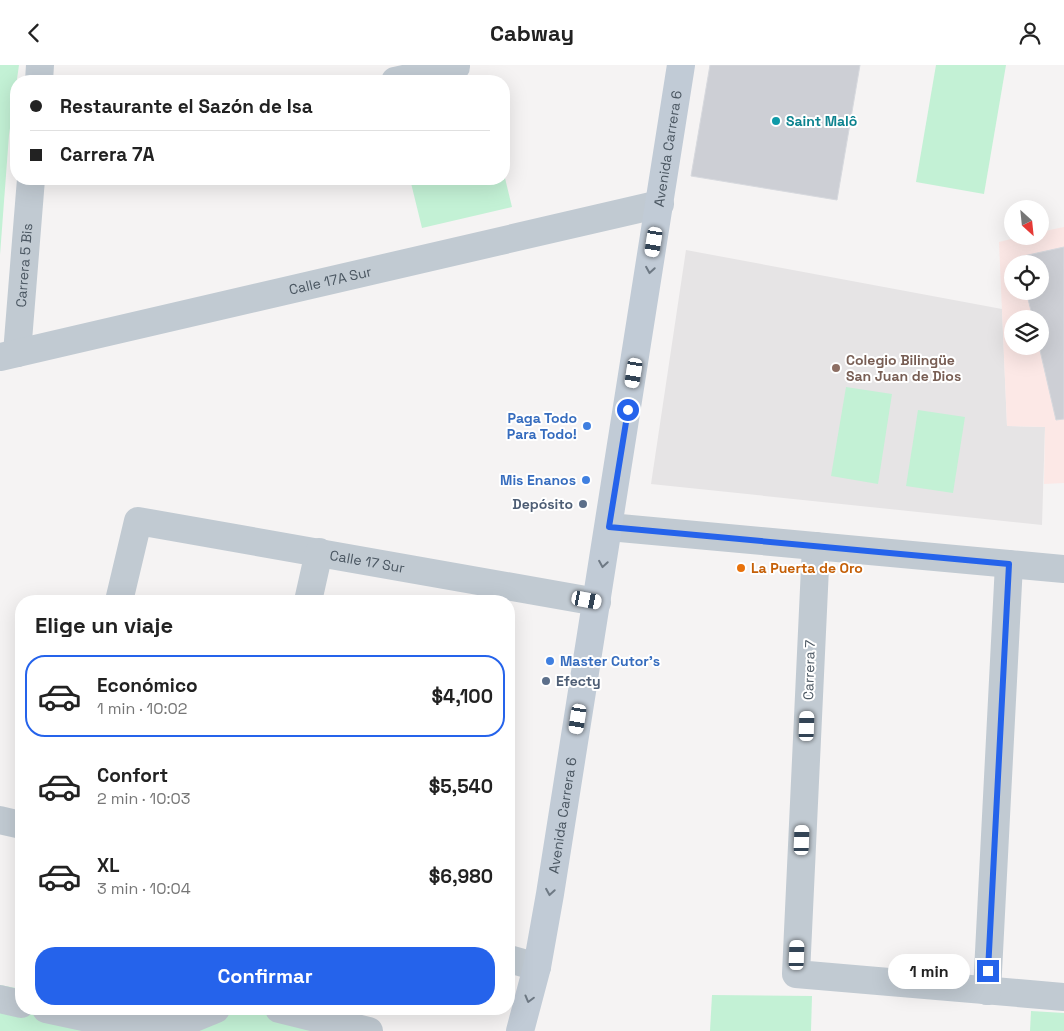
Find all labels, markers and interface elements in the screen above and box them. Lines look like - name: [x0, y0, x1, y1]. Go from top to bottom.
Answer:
- icon: back: [20, 19, 48, 47]
- text: Cabway: [490, 19, 574, 47]
- icon: person: [1016, 19, 1044, 47]
- street label: Avenida Carrera 6: [650, 89, 686, 208]
- text: Restaurante el Sazón de Isa: [60, 94, 313, 119]
- place label: Saint Malô: [786, 112, 857, 130]
- marker: Saint Malô: [770, 115, 782, 127]
- text: Carrera 7A: [60, 142, 155, 167]
- north arrow: [1004, 200, 1049, 245]
- map controls: [1004, 200, 1049, 355]
- street label: Carrera 5 Bis: [12, 222, 36, 308]
- car: [644, 226, 663, 258]
- button: locate: [1004, 255, 1049, 300]
- street label: Calle 17A Sur: [287, 262, 373, 299]
- one-way arrow: [645, 265, 655, 274]
- button: layers: [1004, 310, 1049, 355]
- place label: Colegio Bilingüe San Juan de Dios: [846, 351, 961, 385]
- car: [624, 357, 643, 389]
- marker: Colegio Bilingüe San Juan de Dios: [830, 362, 842, 374]
- route start: [617, 399, 639, 421]
- place label: Paga Todo Para Todo!: [507, 409, 577, 443]
- marker: Paga Todo Para Todo!: [581, 420, 593, 432]
- place label: Mis Enanos: [500, 471, 576, 489]
- marker: Mis Enanos: [580, 474, 592, 486]
- place label: Depósito: [512, 495, 573, 513]
- marker: Depósito: [577, 498, 589, 510]
- street label: Calle 17 Sur: [328, 546, 406, 577]
- place label: La Puerta de Oro: [751, 559, 863, 577]
- one-way arrow: [598, 560, 608, 569]
- marker: La Puerta de Oro: [735, 562, 747, 574]
- car: [570, 590, 603, 610]
- text: Elige un viaje: [35, 611, 173, 639]
- street label: Carrera 7: [799, 639, 819, 700]
- place label: Master Cutor's: [560, 652, 660, 670]
- marker: Master Cutor's: [544, 655, 556, 667]
- place label: Efecty: [556, 672, 601, 690]
- text: Económico: [97, 673, 198, 698]
- icon: car: [37, 674, 82, 719]
- marker: Efecty: [540, 675, 552, 687]
- text: $4,100: [432, 684, 493, 709]
- text: 1 min · 10:02: [97, 698, 187, 719]
- car: [568, 703, 587, 735]
- car: [798, 711, 815, 741]
- street label: Avenida Carrera 6: [544, 756, 581, 875]
- text: Confort: [97, 763, 168, 788]
- icon: car: [37, 764, 82, 809]
- text: $5,540: [429, 774, 493, 799]
- text: 2 min · 10:03: [97, 788, 190, 809]
- car: [793, 825, 810, 855]
- text: XL: [97, 853, 120, 878]
- icon: car: [37, 854, 82, 899]
- text: $6,980: [429, 864, 493, 889]
- text: 3 min · 10:04: [97, 878, 191, 899]
- one-way arrow: [545, 887, 555, 896]
- car: [788, 940, 805, 970]
- button: Confirmar: [35, 947, 495, 1005]
- callout: 1 min: [888, 953, 970, 989]
- route end: [977, 960, 999, 982]
- text: 1 min: [909, 961, 949, 982]
- one-way arrow: [524, 994, 534, 1002]

